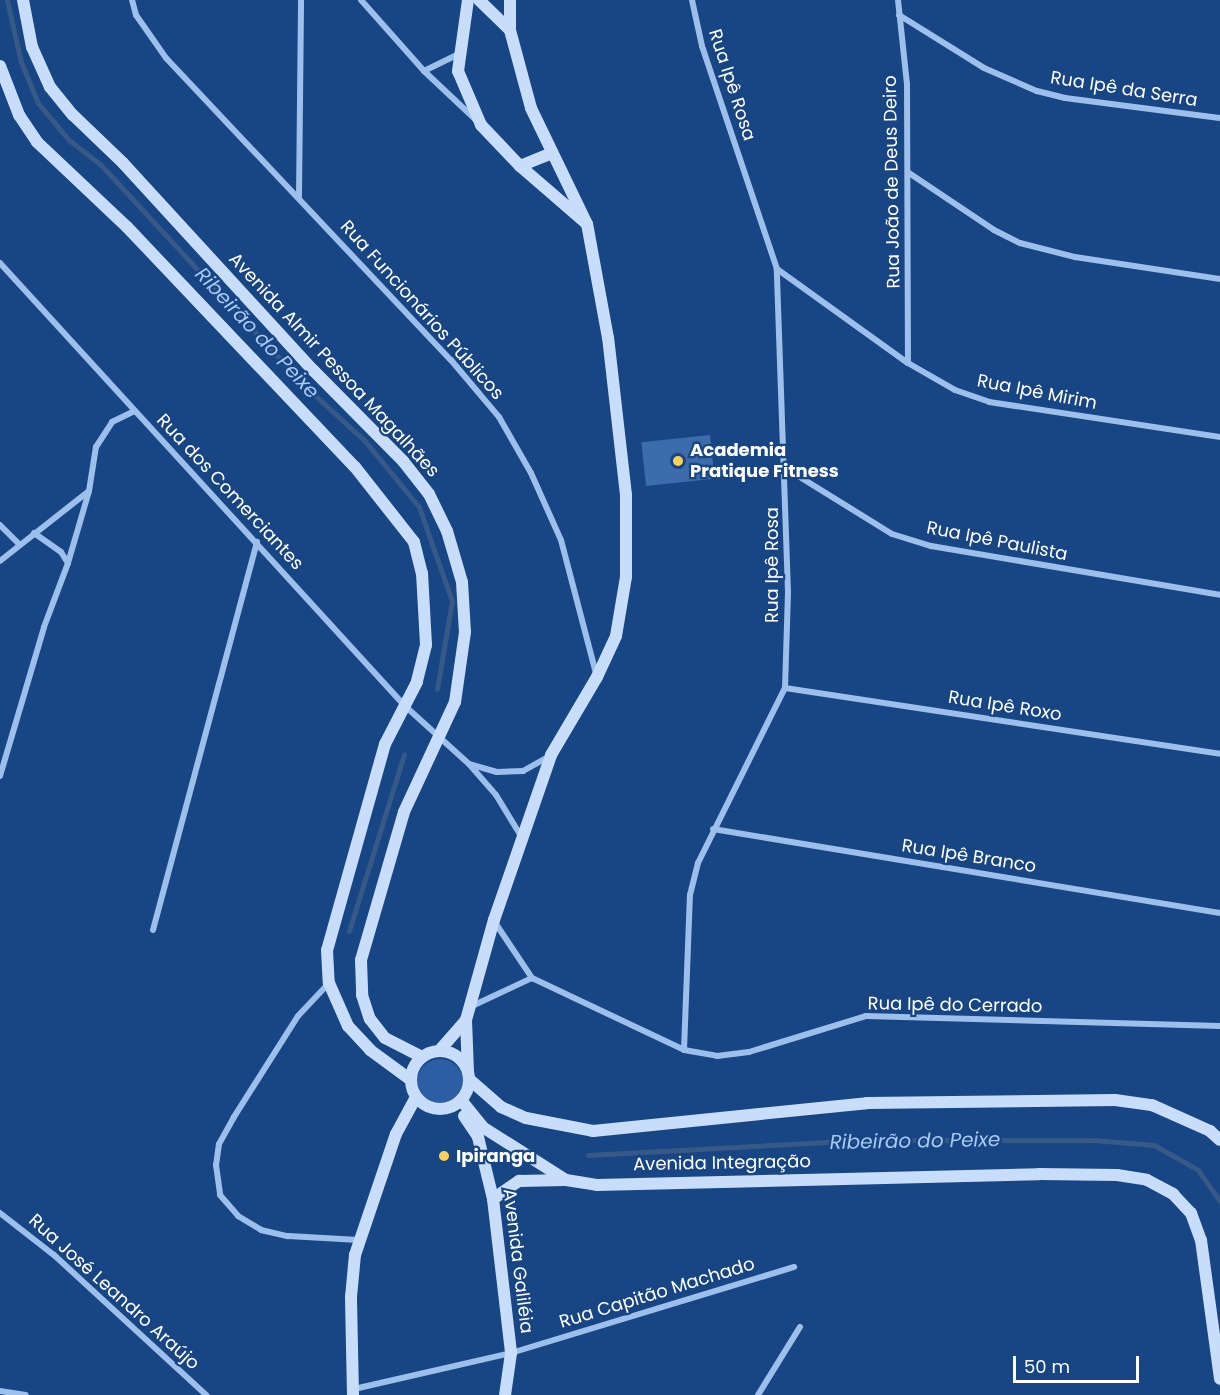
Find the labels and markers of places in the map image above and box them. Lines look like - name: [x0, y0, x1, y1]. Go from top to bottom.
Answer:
- place label: Academia Pratique Fitness: [690, 440, 839, 482]
- marker: Academia Pratique Fitness: [671, 454, 685, 468]
- place label: Ipiranga: [456, 1145, 535, 1167]
- marker: Ipiranga: [437, 1149, 451, 1163]

